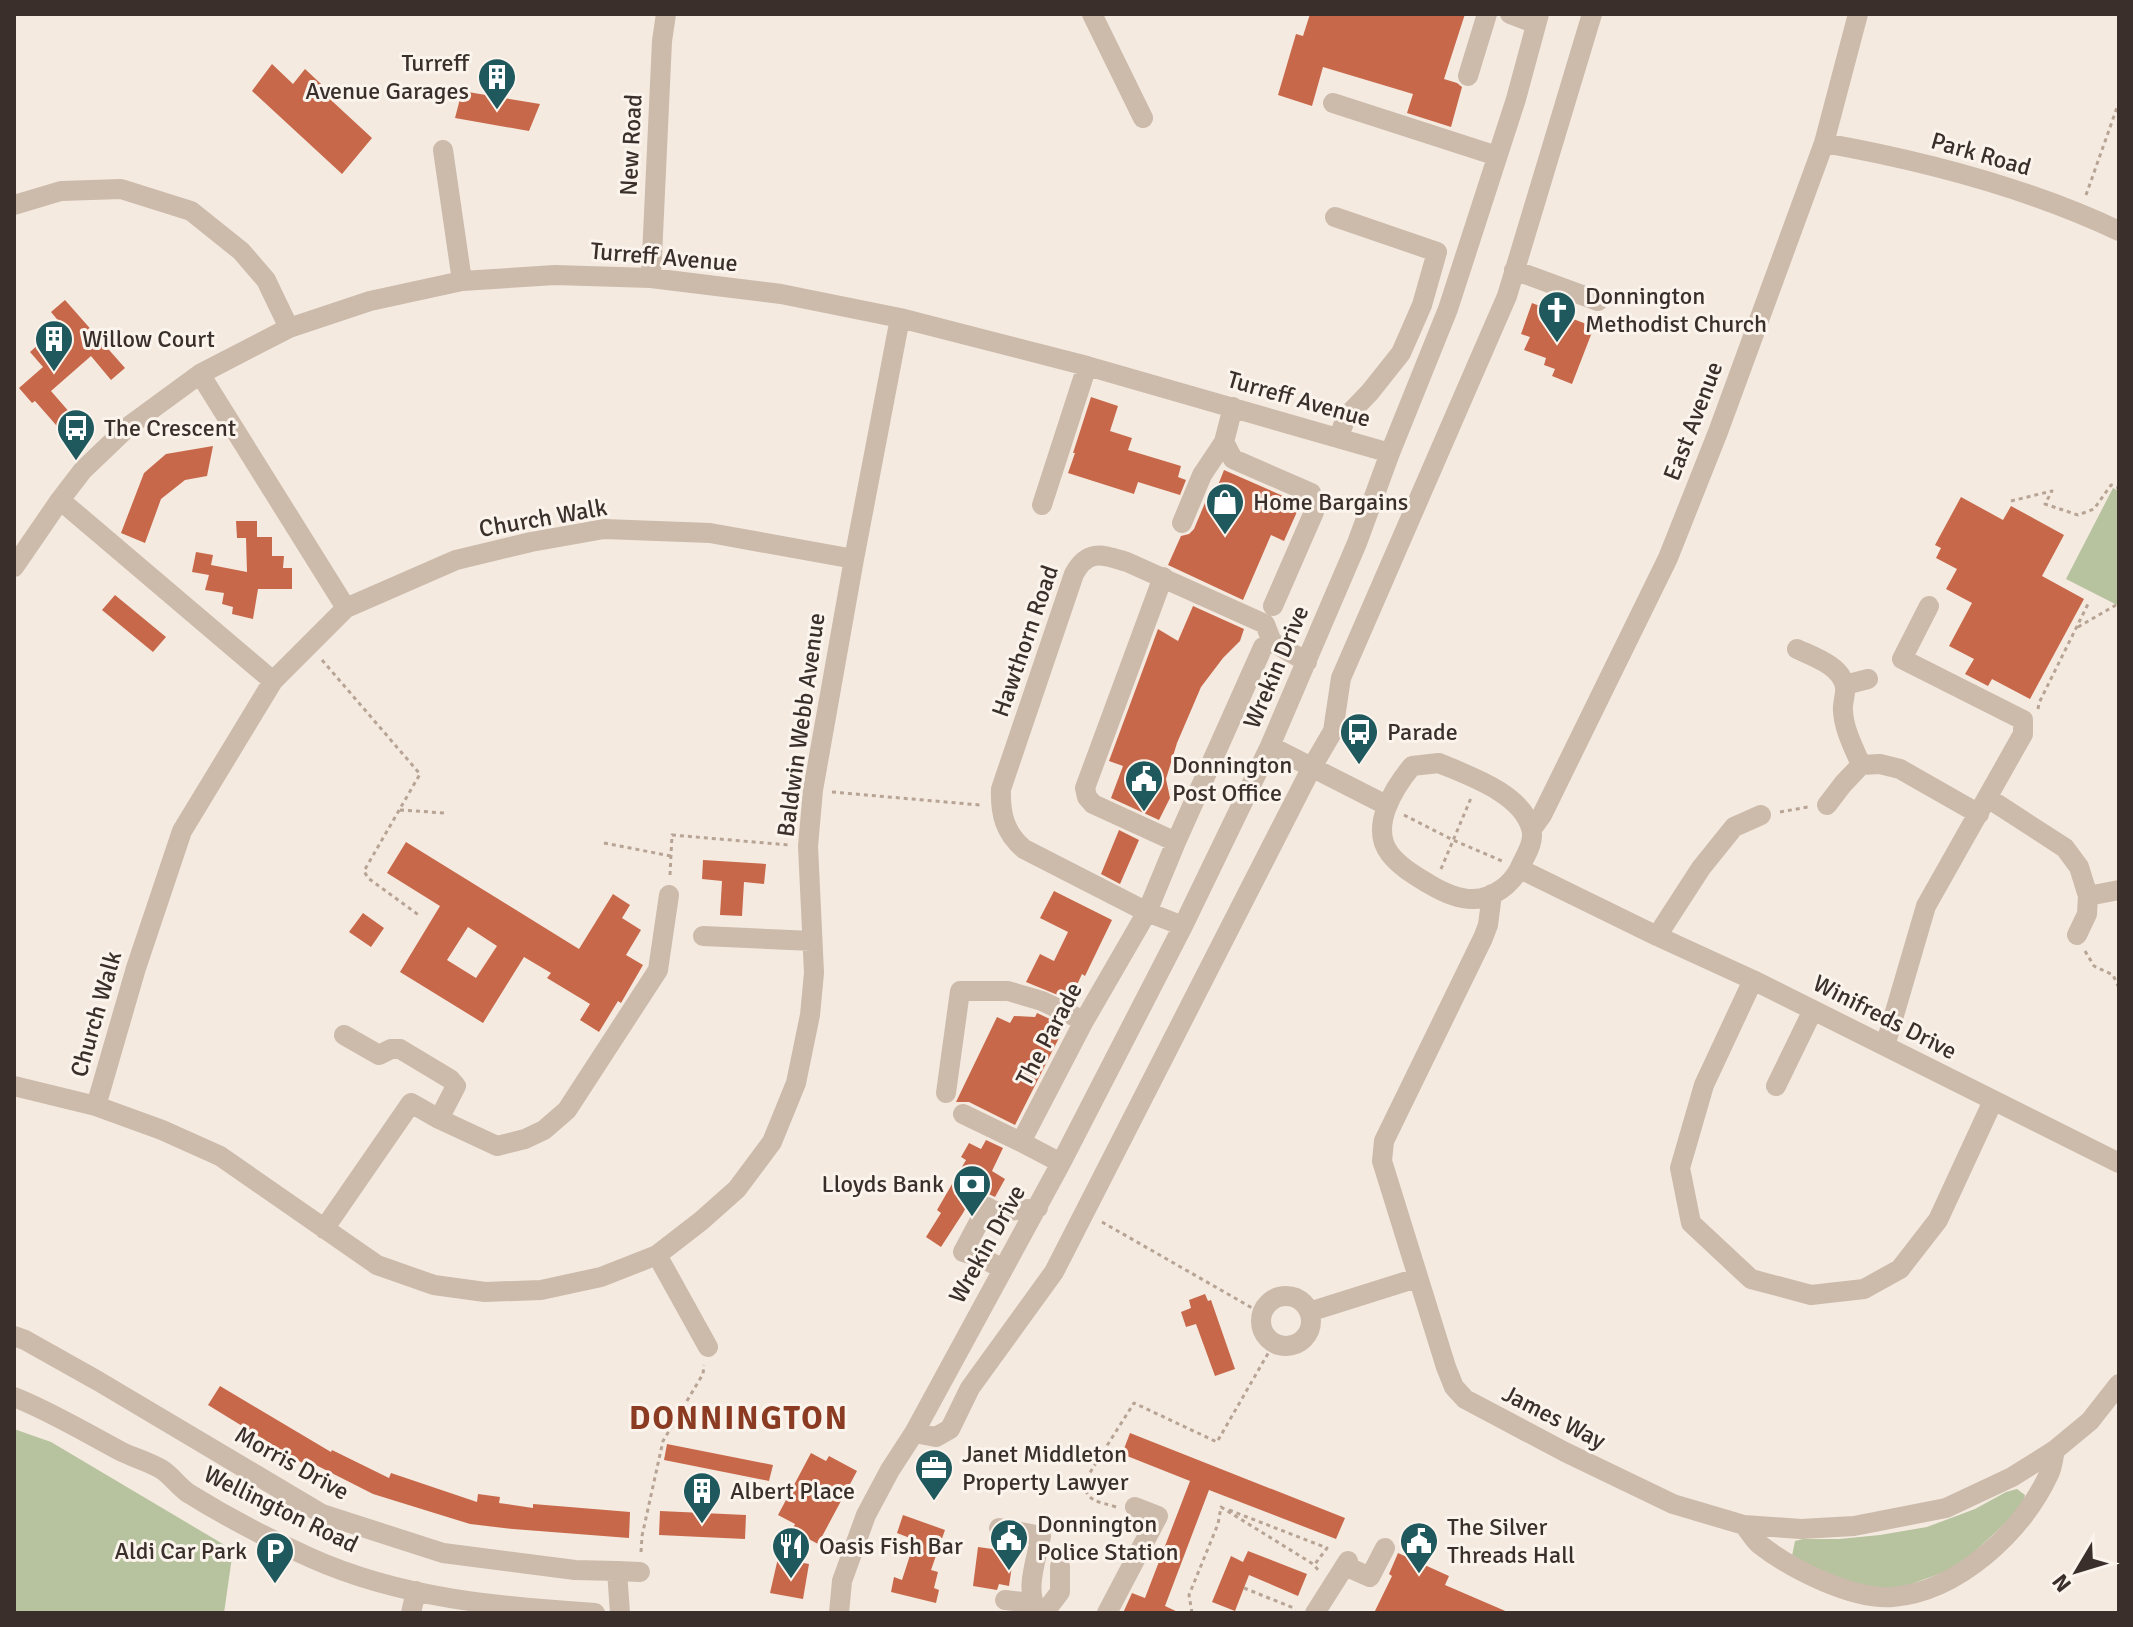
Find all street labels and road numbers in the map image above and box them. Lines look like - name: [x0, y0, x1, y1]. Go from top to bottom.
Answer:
- street label: New Road: [613, 93, 649, 197]
- street label: Park Road: [1927, 125, 2035, 183]
- street label: Turreff Avenue: [589, 236, 739, 278]
- street label: East Avenue: [1657, 357, 1729, 485]
- street label: Turreff Avenue: [1224, 364, 1374, 434]
- street label: Church Walk: [477, 492, 609, 544]
- street label: Hawthorn Road: [985, 561, 1065, 721]
- street label: Wrekin Drive: [1237, 601, 1315, 733]
- street label: Baldwin Webb Avenue: [770, 611, 832, 839]
- street label: Church Walk: [64, 948, 128, 1080]
- street label: Winifreds Drive: [1808, 968, 1962, 1066]
- street label: The Parade: [1009, 977, 1089, 1091]
- street label: Wrekin Drive: [942, 1180, 1032, 1308]
- street label: James Way: [1497, 1378, 1611, 1456]
- street label: Morris Drive: [230, 1419, 354, 1507]
- street label: Wellington Road: [199, 1459, 363, 1559]

